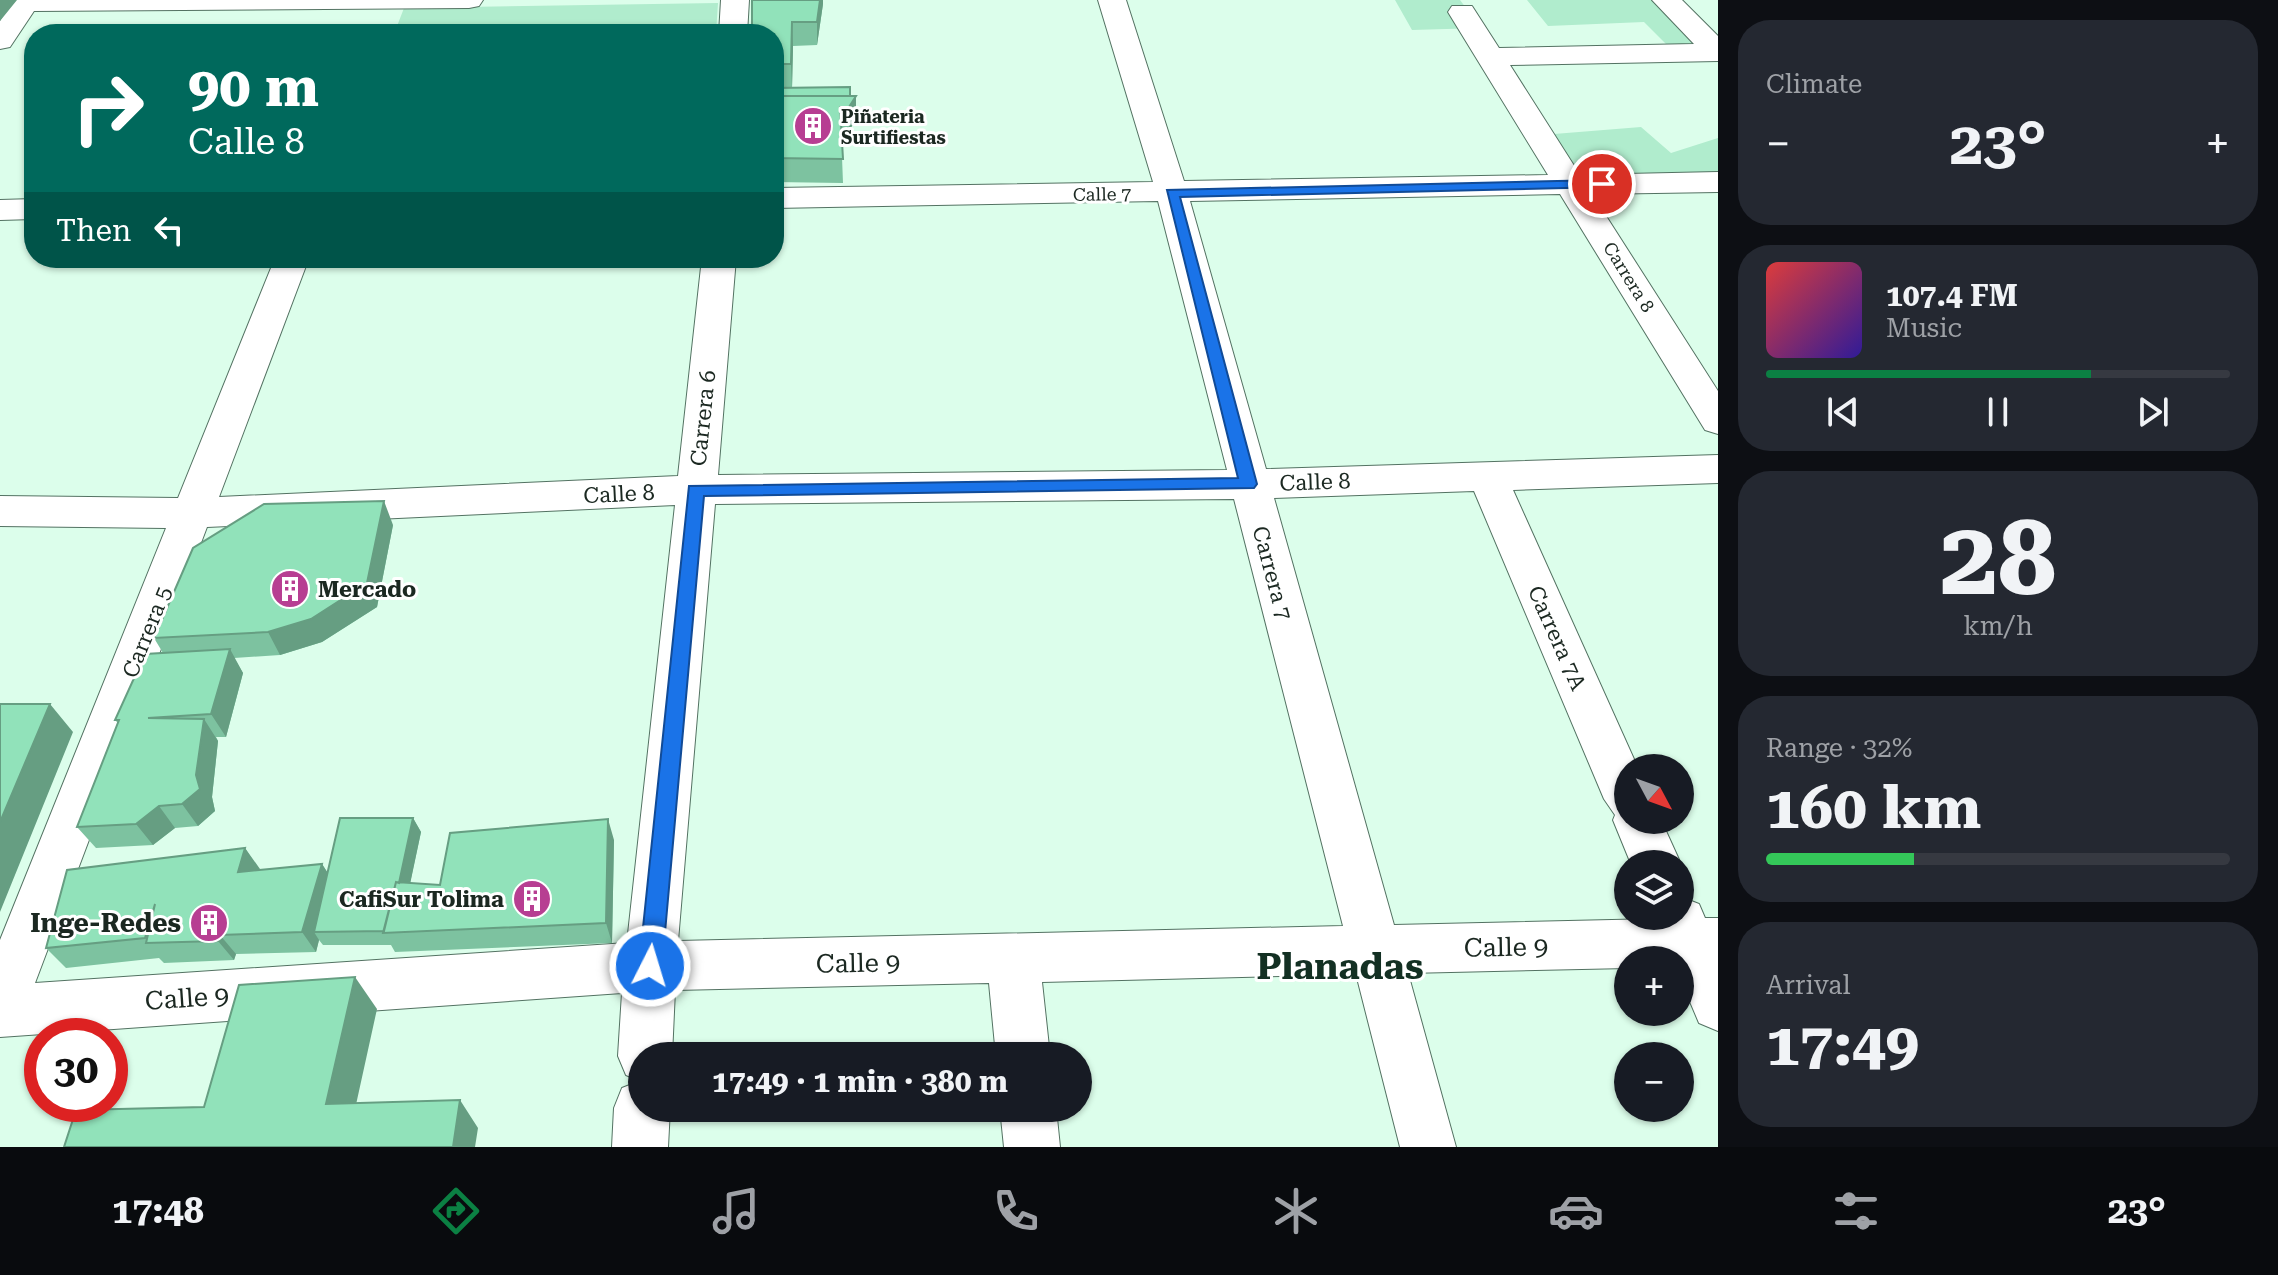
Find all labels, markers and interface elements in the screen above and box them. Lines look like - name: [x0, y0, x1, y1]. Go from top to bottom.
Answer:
- text: 90 m: [188, 54, 319, 120]
- icon: right: [56, 56, 160, 160]
- text: Climate: [1766, 69, 1862, 99]
- building icon: Piñateria Surtifiestas: [792, 105, 834, 147]
- place label: Piñateria Surtifiestas: [841, 106, 946, 148]
- text: 23°: [1949, 108, 2047, 179]
- text: −: [1766, 118, 1791, 170]
- text: +: [2205, 118, 2230, 170]
- text: Calle 8: [188, 121, 305, 163]
- pin: [1568, 150, 1636, 218]
- icon: arrive: [1580, 162, 1624, 206]
- street label: Calle 7: [1073, 183, 1131, 205]
- icon: left: [147, 208, 191, 252]
- text: Then: [56, 213, 131, 248]
- street label: Carrera 8: [1599, 238, 1659, 316]
- text: 107.4 FM: [1886, 278, 2018, 313]
- text: Music: [1886, 313, 1962, 343]
- street label: Carrera 6: [686, 369, 720, 467]
- icon: previous: [1821, 390, 1865, 434]
- icon: pause: [1976, 390, 2020, 434]
- icon: next: [2131, 390, 2175, 434]
- street label: Calle 8: [1279, 468, 1351, 496]
- street label: Calle 8: [583, 480, 655, 508]
- text: 28: [1940, 498, 2056, 619]
- street label: Carrera 7: [1247, 523, 1297, 623]
- building icon: Mercado: [269, 568, 311, 610]
- place label: Mercado: [318, 577, 416, 602]
- street label: Carrera 7A: [1523, 582, 1591, 695]
- street label: Carrera 5: [117, 583, 177, 681]
- text: km/h: [1963, 611, 2033, 641]
- text: Range · 32%: [1766, 733, 1912, 763]
- north arrow: [1614, 754, 1694, 834]
- map controls: [1614, 754, 1694, 1122]
- text: 160 km: [1766, 772, 1981, 843]
- button: layers: [1614, 850, 1694, 930]
- building icon: CafiSur Tolima: [511, 878, 553, 920]
- place label: CafiSur Tolima: [339, 887, 504, 912]
- building icon: Inge-Redes: [188, 902, 230, 944]
- place label: Inge-Redes: [30, 908, 181, 938]
- position arrow: [608, 924, 692, 1008]
- street label: Calle 9: [1464, 931, 1548, 963]
- district label: Planadas: [1256, 946, 1424, 988]
- button: +: [1614, 946, 1694, 1026]
- street label: Calle 9: [816, 947, 900, 979]
- text: Arrival: [1766, 970, 1851, 1000]
- street label: Calle 9: [144, 980, 230, 1016]
- text: 17:49: [1766, 1009, 1919, 1080]
- speed limit sign: 30: [24, 1018, 128, 1122]
- button: −: [1614, 1042, 1694, 1122]
- text: 17:49 · 1 min · 380 m: [712, 1064, 1008, 1099]
- icon: directions: [428, 1183, 484, 1239]
- icon: music: [708, 1183, 764, 1239]
- icon: phone: [988, 1183, 1044, 1239]
- icon: climate: [1268, 1183, 1324, 1239]
- icon: car: [1548, 1183, 1604, 1239]
- icon: filters: [1828, 1183, 1884, 1239]
- text: 17:48: [112, 1190, 204, 1232]
- text: 23°: [2108, 1190, 2166, 1232]

